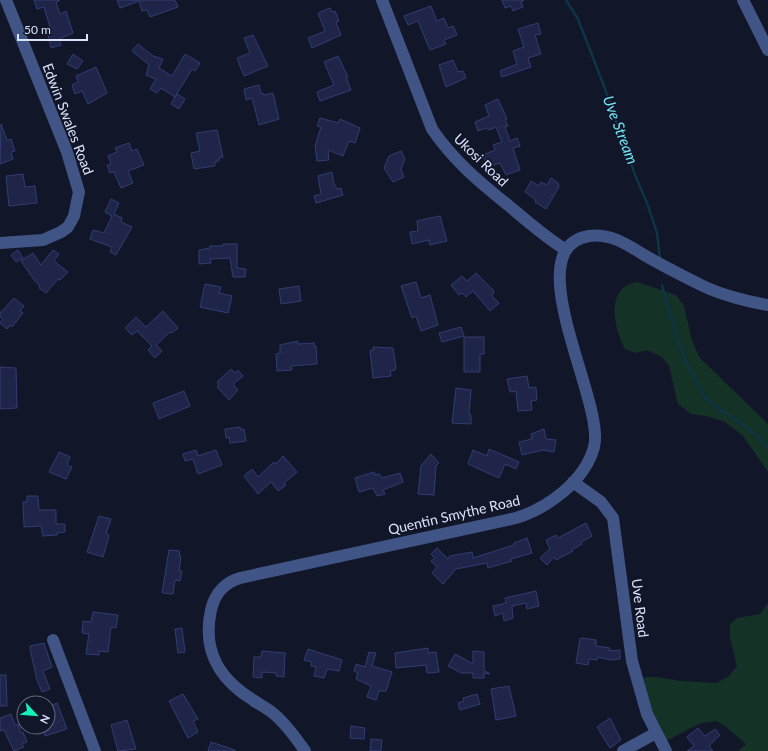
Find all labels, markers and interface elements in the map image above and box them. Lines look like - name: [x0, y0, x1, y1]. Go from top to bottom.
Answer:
- scale bar: [18, 16, 87, 42]
- text: 50 m: [24, 22, 51, 37]
- street label: Edwin Swales Road: [39, 61, 98, 177]
- water label: Uve Stream: [600, 93, 642, 167]
- street label: Ukosi Road: [451, 130, 512, 190]
- street label: Quentin Smythe Road: [386, 491, 522, 538]
- street label: Uve Road: [628, 577, 653, 638]
- north arrow: [16, 695, 56, 735]
- text: N: [38, 713, 53, 726]

